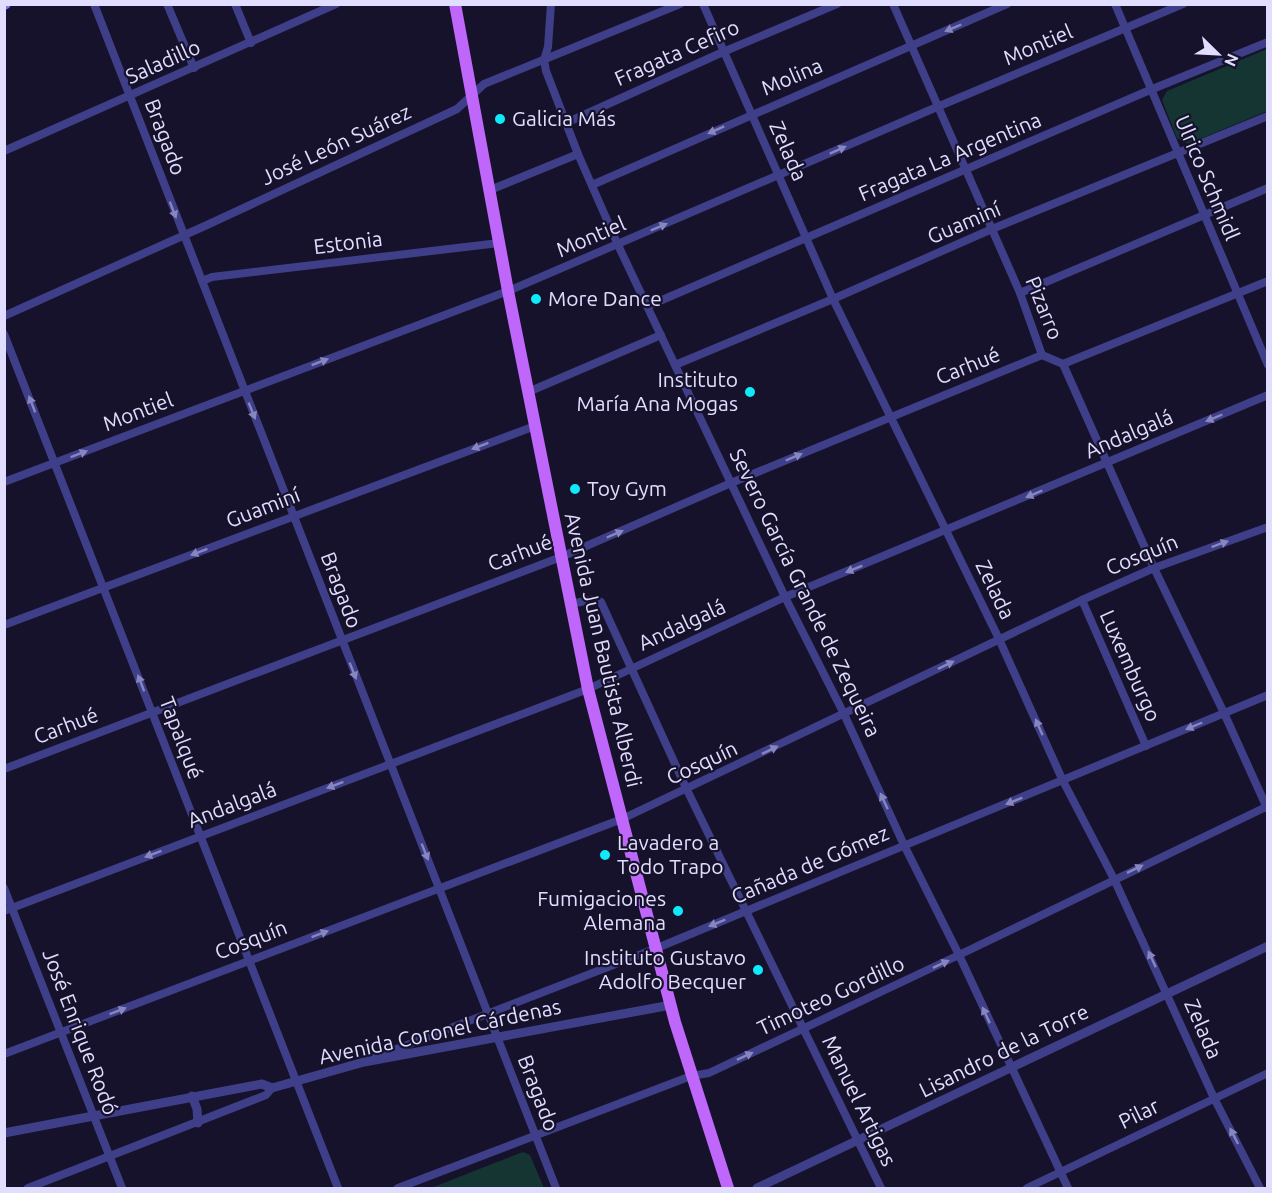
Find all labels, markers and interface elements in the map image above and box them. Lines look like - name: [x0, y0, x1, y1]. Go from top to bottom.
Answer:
- street label: Fragata Cefiro: [611, 14, 743, 90]
- street label: Montiel: [999, 19, 1076, 69]
- one-way arrow: [944, 23, 962, 33]
- north arrow: [1188, 24, 1248, 84]
- street label: Saladillo: [122, 34, 203, 88]
- text: N: [1221, 51, 1242, 69]
- street label: Molina: [757, 53, 826, 100]
- street label: Bragado: [140, 95, 191, 178]
- street label: José León Suárez: [257, 99, 414, 189]
- place label: Galicia Más: [512, 106, 616, 130]
- street label: Fragata La Argentina: [855, 107, 1044, 205]
- street label: Ulrico Schmidl: [1171, 111, 1245, 244]
- marker: Galicia Más: [493, 112, 507, 126]
- street label: Zelada: [765, 117, 813, 184]
- one-way arrow: [707, 125, 725, 135]
- one-way arrow: [829, 145, 847, 154]
- street label: Guaminí: [923, 196, 1005, 248]
- one-way arrow: [169, 201, 178, 219]
- street label: Montiel: [552, 211, 629, 261]
- one-way arrow: [650, 222, 668, 231]
- street label: Estonia: [312, 226, 384, 258]
- street label: Pizarro: [1021, 272, 1068, 343]
- place label: More Dance: [548, 286, 662, 310]
- marker: More Dance: [529, 292, 543, 306]
- street label: Carhué: [932, 341, 1003, 389]
- one-way arrow: [311, 357, 329, 366]
- place label: Instituto María Ana Mogas: [577, 367, 738, 415]
- marker: Instituto María Ana Mogas: [743, 385, 757, 399]
- street label: Montiel: [99, 387, 176, 435]
- one-way arrow: [27, 395, 36, 413]
- one-way arrow: [248, 402, 257, 420]
- street label: Andalgalá: [1081, 404, 1176, 462]
- one-way arrow: [1204, 413, 1222, 423]
- one-way arrow: [471, 442, 489, 451]
- street label: Severo García Grande de Zequeira: [725, 445, 886, 741]
- one-way arrow: [70, 449, 88, 458]
- one-way arrow: [785, 452, 803, 461]
- place label: Toy Gym: [587, 476, 667, 500]
- street label: Guaminí: [222, 482, 304, 532]
- marker: Toy Gym: [568, 482, 582, 496]
- one-way arrow: [1025, 490, 1043, 499]
- street label: Avenida Juan Bautista Alberdi: [561, 510, 647, 789]
- street label: Carhué: [484, 529, 555, 575]
- one-way arrow: [606, 529, 623, 538]
- street label: Cosquín: [1102, 529, 1181, 579]
- one-way arrow: [1211, 539, 1229, 549]
- one-way arrow: [190, 548, 208, 557]
- street label: Bragado: [316, 548, 367, 631]
- street label: Zelada: [971, 556, 1020, 623]
- one-way arrow: [845, 565, 863, 574]
- street label: Andalgalá: [634, 593, 729, 655]
- street label: Luxemburgo: [1096, 606, 1166, 725]
- one-way arrow: [937, 660, 954, 670]
- one-way arrow: [349, 662, 358, 680]
- one-way arrow: [136, 674, 146, 692]
- street label: Tapalqué: [155, 693, 209, 782]
- street label: Carhué: [30, 702, 101, 748]
- one-way arrow: [1034, 718, 1044, 736]
- one-way arrow: [1185, 722, 1203, 731]
- street label: Cosquín: [662, 735, 741, 789]
- one-way arrow: [762, 745, 779, 754]
- street label: Andalgalá: [184, 776, 280, 832]
- one-way arrow: [326, 781, 344, 790]
- one-way arrow: [879, 792, 888, 810]
- one-way arrow: [1005, 797, 1023, 806]
- street label: Cañada de Gómez: [727, 820, 892, 908]
- place label: Lavadero a Todo Trapo: [617, 830, 724, 878]
- one-way arrow: [420, 844, 430, 862]
- marker: Lavadero a Todo Trapo: [598, 848, 612, 862]
- one-way arrow: [143, 849, 161, 859]
- one-way arrow: [1126, 864, 1143, 874]
- place label: Fumigaciones Alemana: [537, 886, 666, 934]
- marker: Fumigaciones Alemana: [671, 904, 685, 918]
- street label: Cosquín: [211, 914, 290, 964]
- one-way arrow: [708, 918, 726, 928]
- one-way arrow: [311, 928, 329, 938]
- street label: José Enrique Rodó: [38, 945, 124, 1118]
- place label: Instituto Gustavo Adolfo Becquer: [584, 945, 746, 993]
- street label: Timoteo Gordillo: [753, 951, 908, 1040]
- one-way arrow: [1147, 951, 1156, 968]
- one-way arrow: [932, 959, 950, 969]
- marker: Instituto Gustavo Adolfo Becquer: [751, 963, 765, 977]
- street label: Avenida Coronel Cárdenas: [317, 994, 563, 1068]
- street label: Zelada: [1180, 995, 1228, 1062]
- street label: Lisandro de la Torre: [915, 999, 1092, 1102]
- one-way arrow: [109, 1006, 127, 1015]
- one-way arrow: [982, 1006, 991, 1023]
- street label: Manuel Artigas: [818, 1032, 902, 1170]
- street label: Bragado: [513, 1051, 564, 1134]
- one-way arrow: [737, 1051, 754, 1060]
- street label: Pilar: [1114, 1093, 1163, 1133]
- one-way arrow: [1229, 1128, 1238, 1145]

